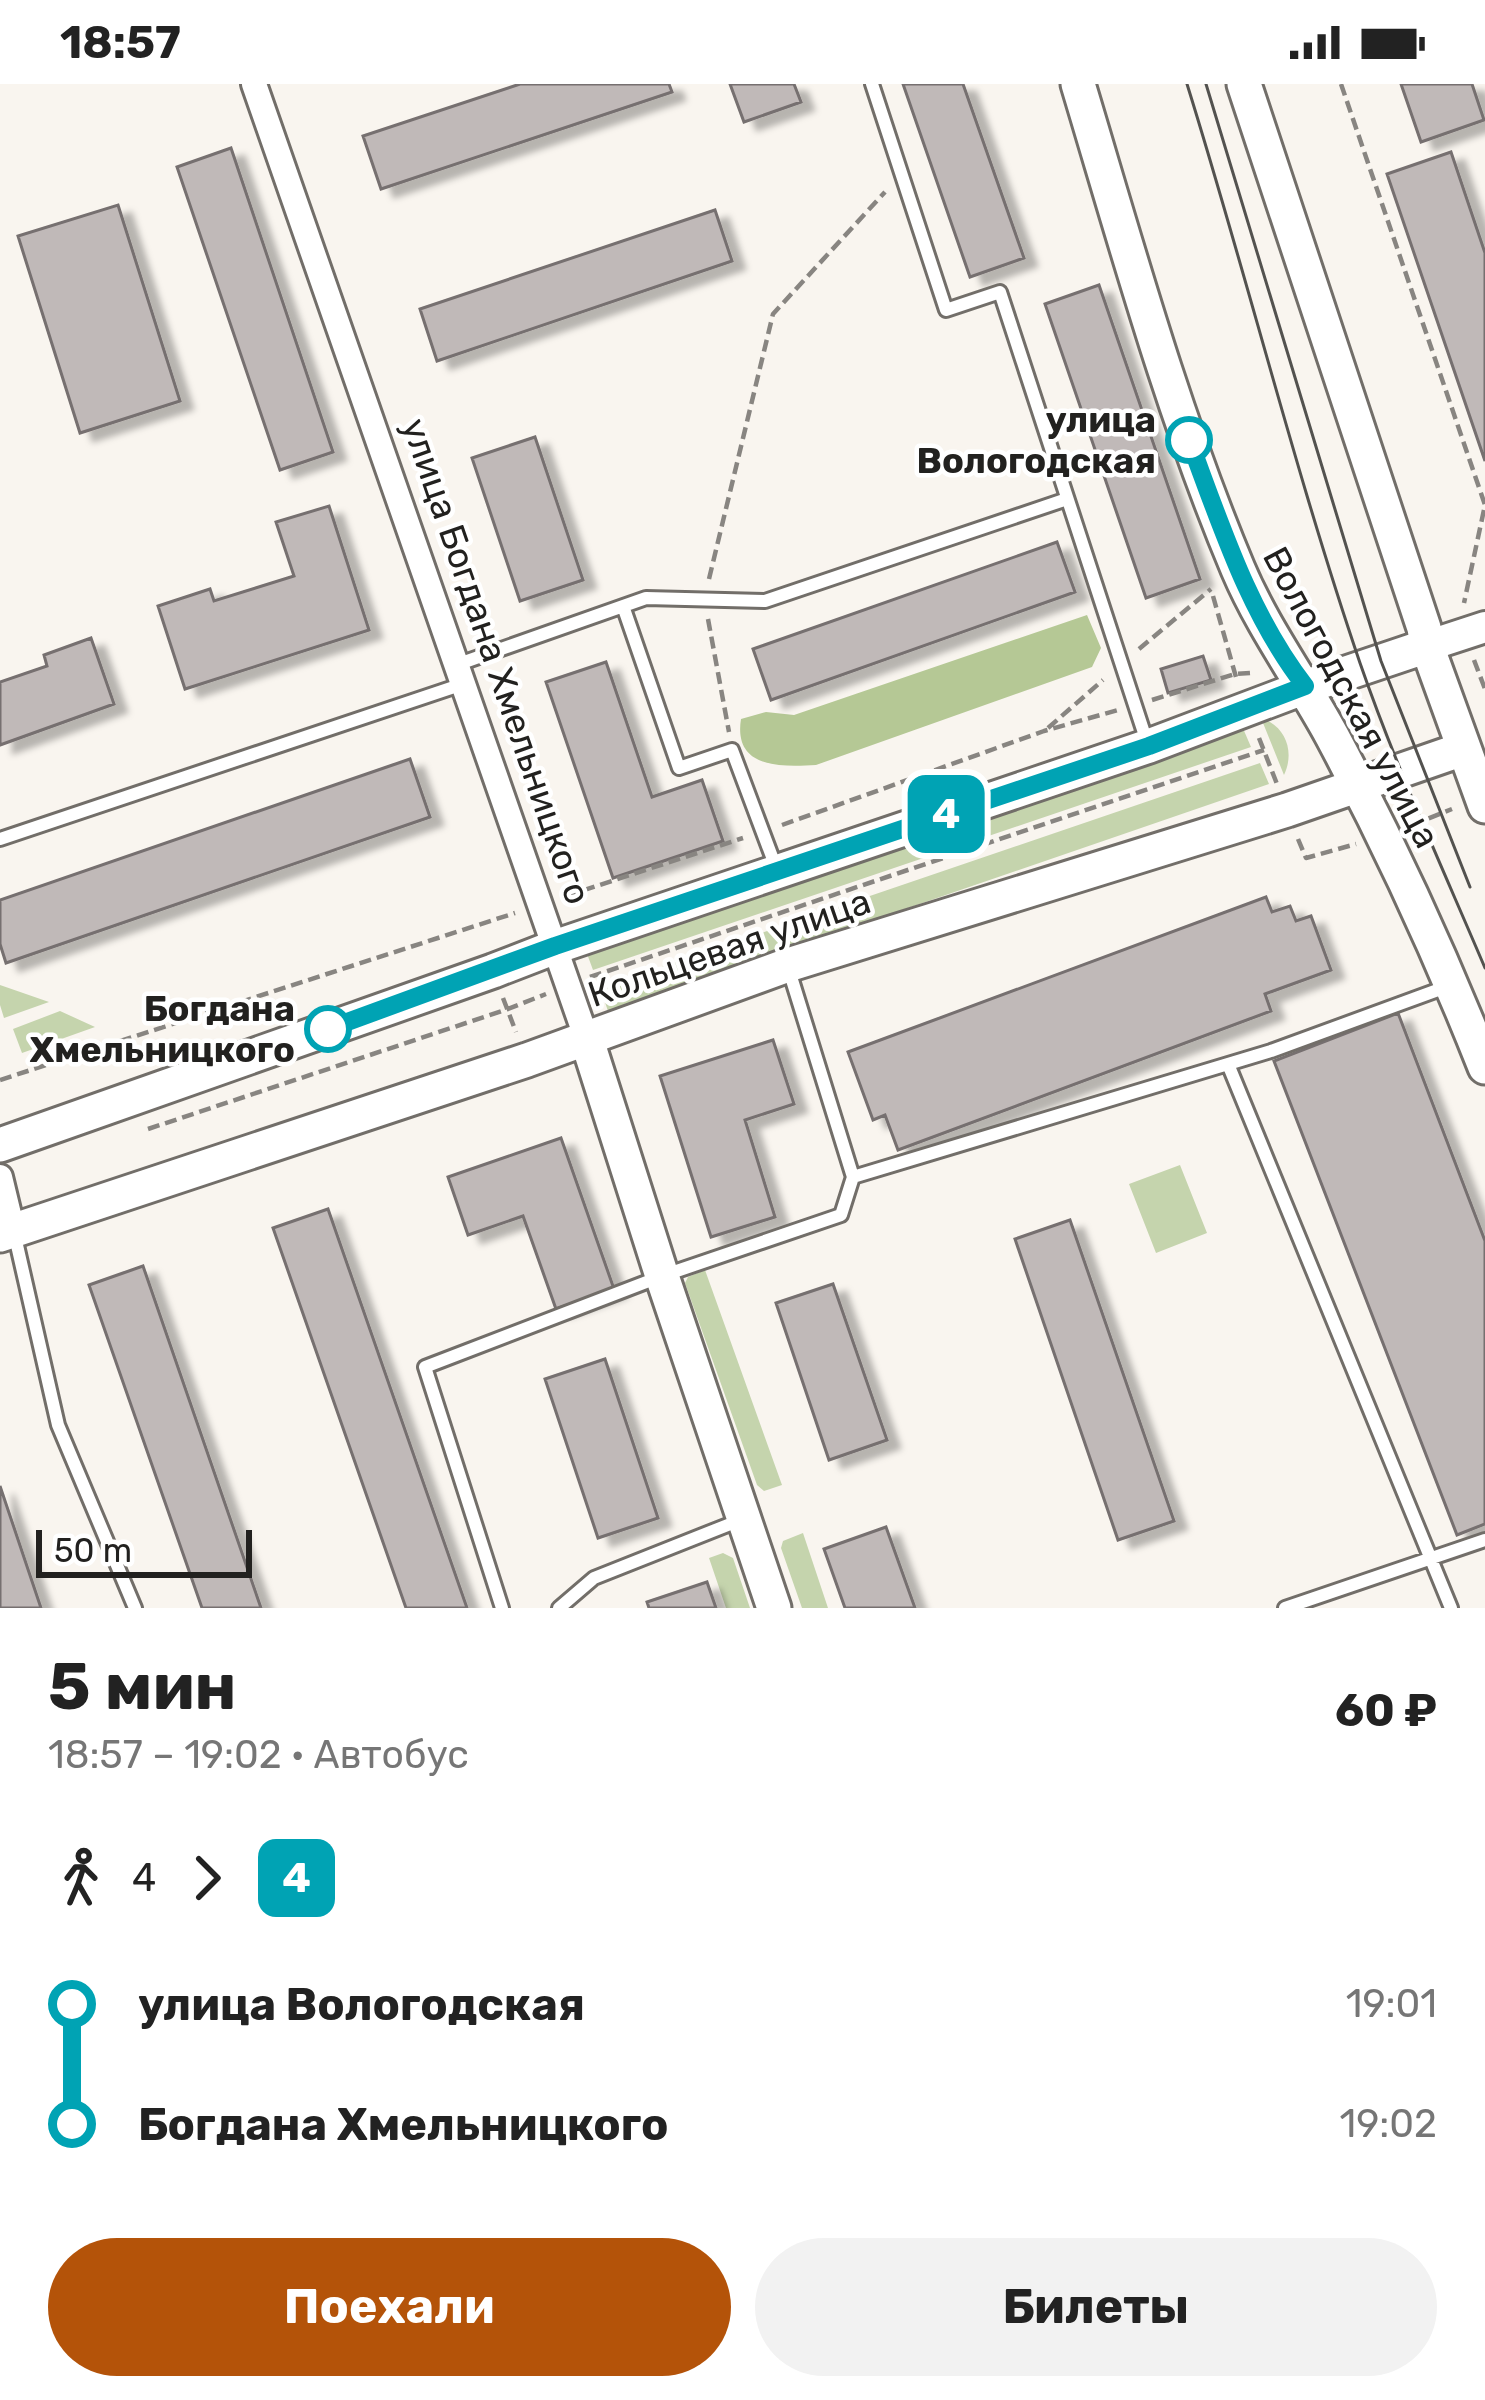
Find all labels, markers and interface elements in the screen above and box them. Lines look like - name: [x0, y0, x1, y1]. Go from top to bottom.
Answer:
- text: 18:57: [60, 16, 181, 69]
- place label: улица Вологодская: [917, 398, 1156, 482]
- street label: улица Богдана Хмельницкого: [393, 413, 600, 910]
- marker: улица Вологодская: [1167, 418, 1211, 462]
- street label: Вологодская улица: [1254, 540, 1449, 855]
- line badge: 4: [907, 775, 985, 853]
- text: 4: [932, 789, 960, 839]
- street label: Кольцевая улица: [582, 879, 876, 1016]
- place label: Богдана Хмельницкого: [29, 987, 295, 1071]
- marker: Богдана Хмельницкого: [306, 1007, 350, 1051]
- scale bar: [36, 1524, 252, 1577]
- text: 50 m: [54, 1531, 132, 1570]
- text: 5 мин: [48, 1647, 237, 1726]
- text: 60 ₽: [1335, 1684, 1437, 1737]
- text: 18:57 – 19:02 · Автобус: [48, 1732, 469, 1778]
- icon: walk: [48, 1845, 114, 1911]
- icon: forward: [174, 1845, 240, 1911]
- text: 4: [282, 1853, 311, 1903]
- text: 4: [132, 1855, 156, 1901]
- text: улица Вологодская: [138, 1978, 585, 2031]
- text: 19:01: [1346, 1981, 1437, 2027]
- text: Богдана Хмельницкого: [138, 2098, 669, 2151]
- text: 19:02: [1340, 2101, 1437, 2147]
- button: Поехали: [48, 2238, 731, 2376]
- button: Билеты: [755, 2238, 1437, 2376]

